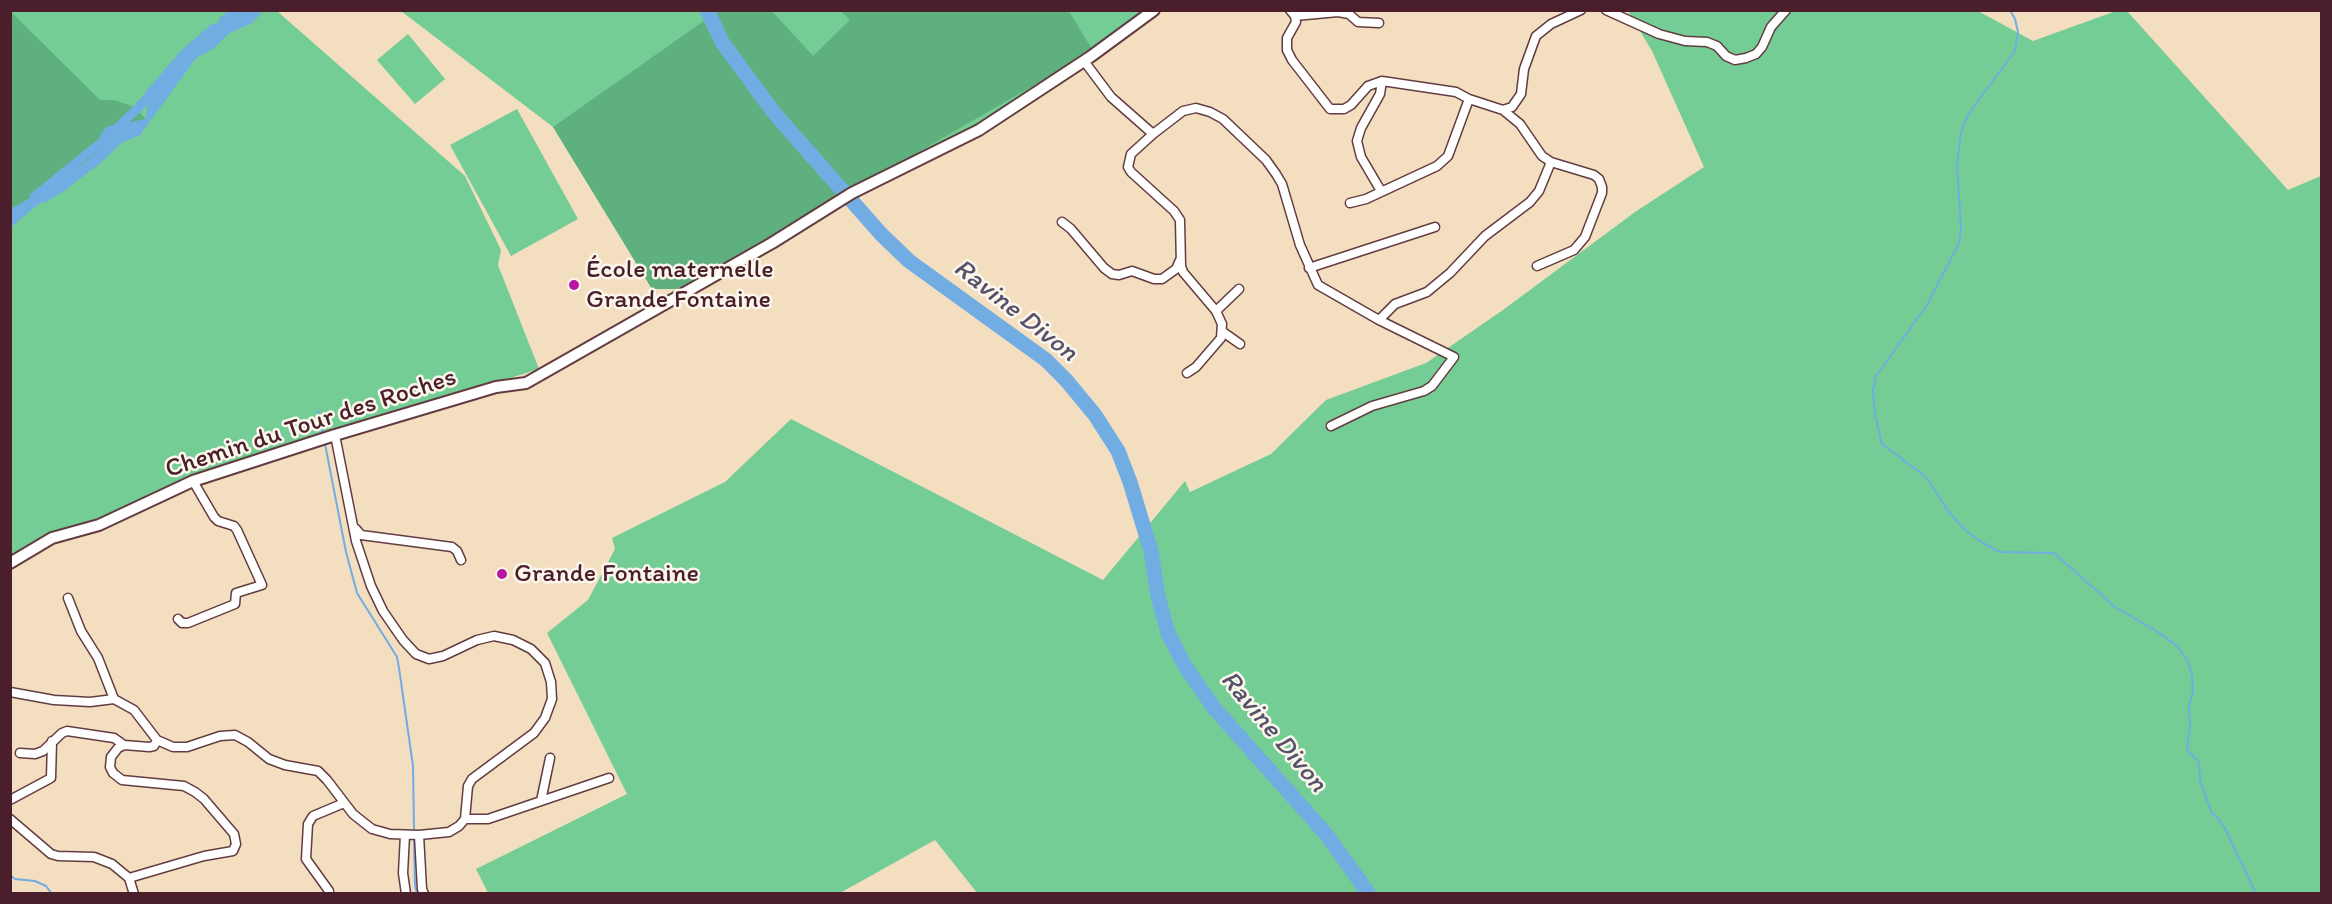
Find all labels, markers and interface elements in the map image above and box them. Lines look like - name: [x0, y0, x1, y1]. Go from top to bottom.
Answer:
- water label: Ravine Divon: [947, 253, 1083, 369]
- place label: École maternelle Grande Fontaine: [586, 254, 774, 316]
- marker: École maternelle Grande Fontaine: [567, 278, 581, 292]
- street label: Chemin du Tour des Roches: [162, 362, 460, 486]
- place label: Grande Fontaine: [514, 558, 699, 590]
- marker: Grande Fontaine: [495, 567, 509, 581]
- water label: Ravine Divon: [1213, 665, 1333, 799]

